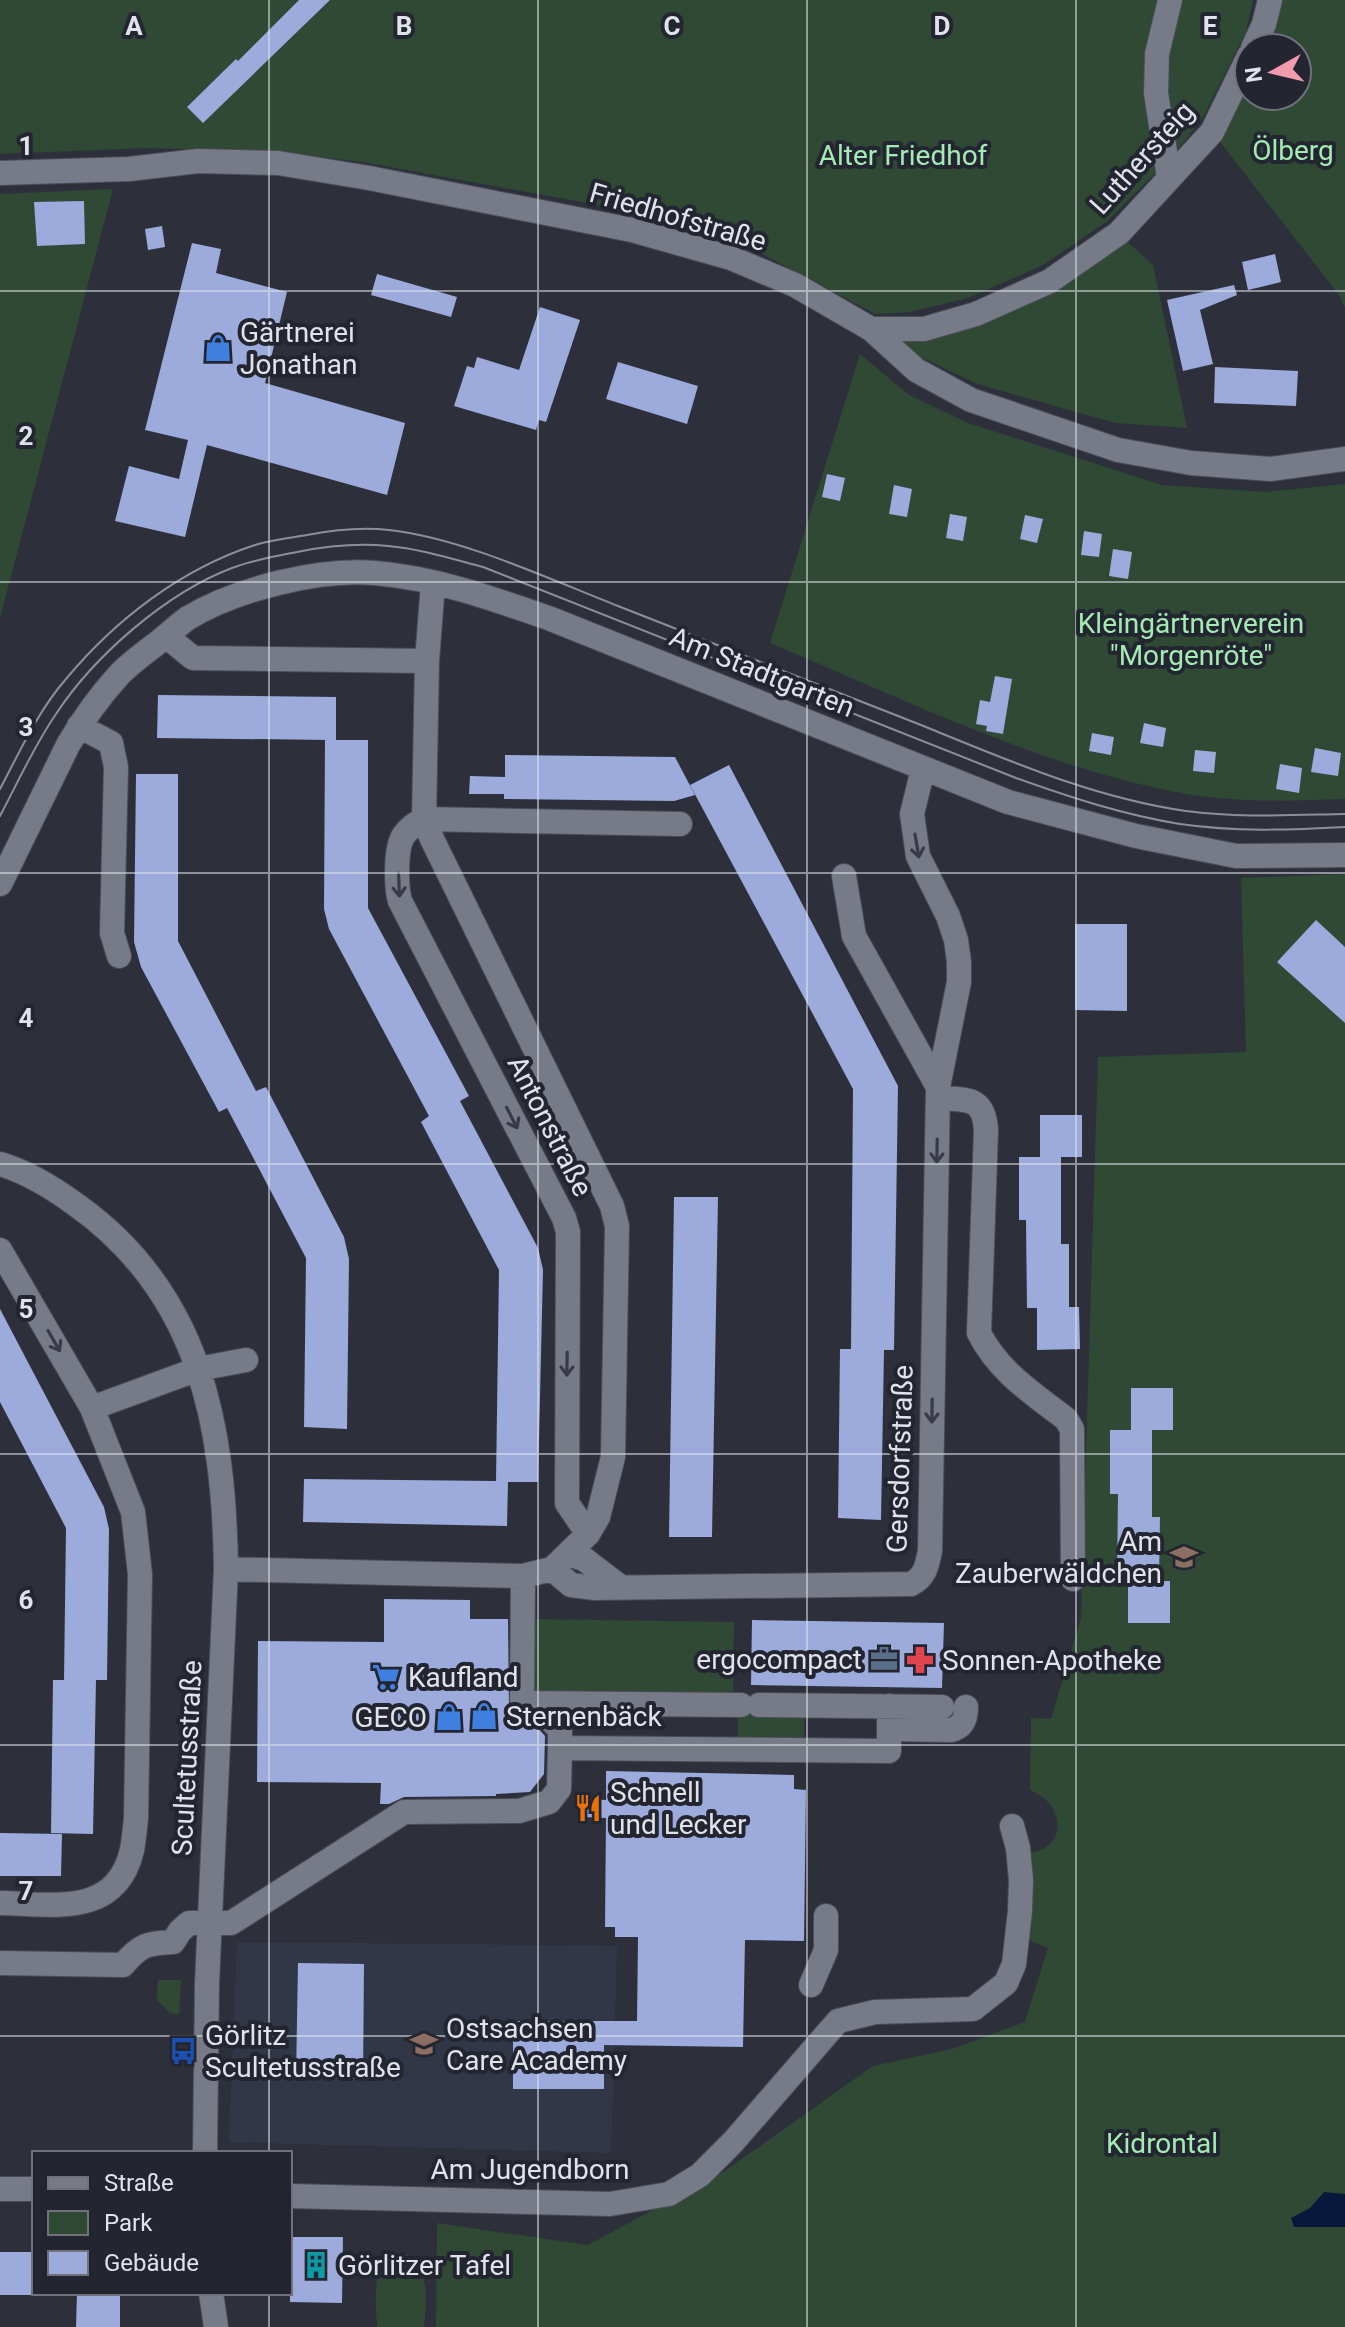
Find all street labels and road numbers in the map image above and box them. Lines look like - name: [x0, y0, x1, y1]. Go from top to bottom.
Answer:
- street label: Luthersteig: [1083, 95, 1201, 221]
- street label: Friedhofstraße: [586, 176, 770, 258]
- street label: Am Stadtgarten: [665, 620, 859, 724]
- street label: Antonstraße: [500, 1050, 600, 1202]
- street label: Gersdorfstraße: [880, 1364, 920, 1554]
- street label: Scultetusstraße: [165, 1659, 209, 1857]
- street label: Am Jugendborn: [430, 2153, 630, 2186]

